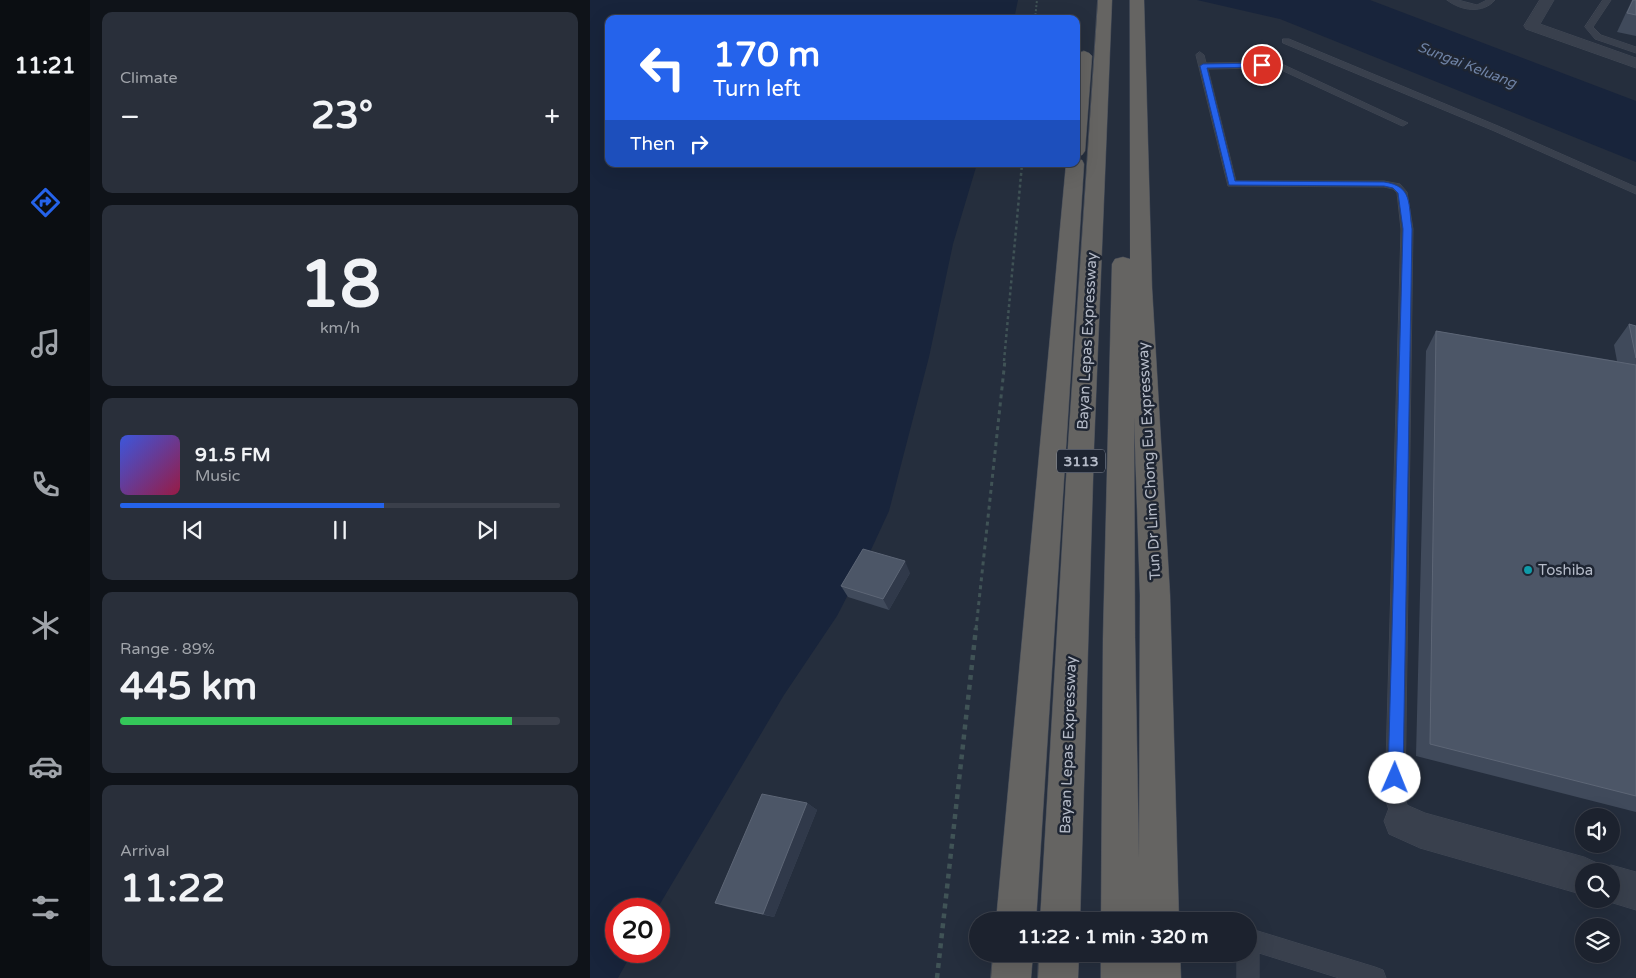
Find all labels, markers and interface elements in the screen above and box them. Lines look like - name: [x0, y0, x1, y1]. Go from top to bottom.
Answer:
- text: 170 m: [713, 34, 820, 76]
- icon: left: [630, 35, 695, 100]
- water label: Sungai Keluang: [1415, 38, 1520, 92]
- pin: [1241, 44, 1283, 86]
- icon: arrive: [1248, 51, 1276, 79]
- text: 11:21: [15, 53, 75, 79]
- text: Climate: [120, 68, 178, 88]
- text: Turn left: [713, 76, 801, 102]
- text: 23°: [311, 93, 373, 139]
- text: −: [120, 100, 140, 134]
- text: +: [544, 100, 560, 134]
- icon: right: [685, 130, 713, 158]
- text: Then: [630, 133, 675, 155]
- icon: directions: [28, 185, 63, 220]
- text: 18: [299, 246, 381, 325]
- street label: Bayan Lepas Expressway: [1073, 252, 1101, 430]
- text: km/h: [320, 318, 360, 338]
- icon: music: [28, 326, 63, 361]
- street label: Tun Dr Lim Chong Eu Expressway: [1134, 341, 1164, 581]
- text: 91.5 FM: [195, 444, 271, 466]
- road number: 3113: [1057, 450, 1105, 472]
- text: Music: [195, 466, 240, 486]
- icon: phone: [28, 467, 63, 502]
- icon: previous: [179, 516, 207, 544]
- icon: pause: [326, 516, 354, 544]
- icon: next: [473, 516, 501, 544]
- place label: Toshiba: [1538, 561, 1593, 579]
- marker: Toshiba: [1522, 564, 1534, 576]
- icon: climate: [28, 608, 63, 643]
- text: Range · 89%: [120, 639, 215, 659]
- street label: Bayan Lepas Expressway: [1056, 656, 1080, 834]
- text: 445 km: [120, 664, 257, 710]
- icon: car: [28, 749, 63, 784]
- position arrow: [1368, 751, 1420, 803]
- map controls: [1575, 808, 1620, 963]
- button: sound: [1575, 808, 1620, 853]
- text: Arrival: [120, 841, 169, 861]
- button: search: [1575, 863, 1620, 908]
- text: 11:22: [120, 866, 225, 912]
- icon: filters: [28, 890, 63, 925]
- speed limit sign: 20: [605, 898, 670, 963]
- button: layers: [1575, 918, 1620, 963]
- text: 11:22 · 1 min · 320 m: [1017, 926, 1209, 948]

